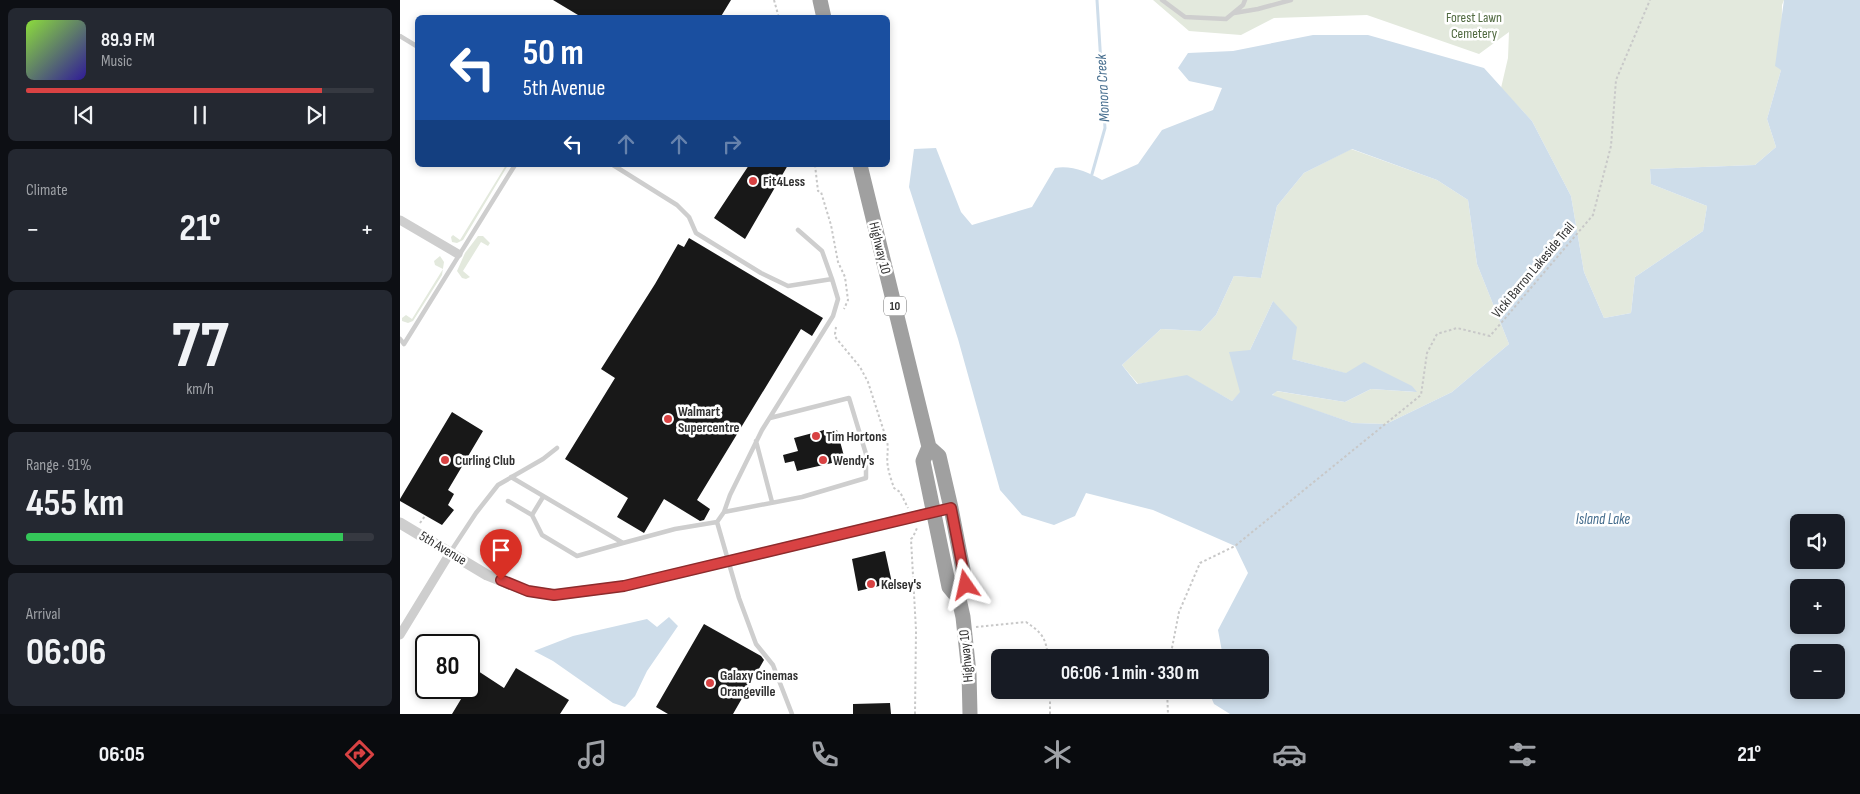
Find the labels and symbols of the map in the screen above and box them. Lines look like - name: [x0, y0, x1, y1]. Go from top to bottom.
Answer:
- park label: Forest Lawn Cemetery: [1446, 9, 1502, 42]
- water label: Monora Creek: [1092, 53, 1114, 122]
- place label: Fit4Less: [763, 173, 805, 190]
- marker: Fit4Less: [747, 175, 759, 187]
- street label: Vicki Barron Lakeside Trail: [1488, 219, 1578, 321]
- street label: Highway 10: [865, 220, 895, 276]
- road number: 10: [884, 296, 906, 316]
- place label: Walmart Supercentre: [678, 403, 740, 436]
- marker: Walmart Supercentre: [662, 413, 674, 425]
- place label: Tim Hortons: [826, 428, 887, 445]
- marker: Tim Hortons: [810, 430, 822, 442]
- place label: Curling Club: [455, 452, 515, 469]
- place label: Wendy's: [833, 452, 875, 469]
- marker: Curling Club: [439, 454, 451, 466]
- marker: Wendy's: [817, 454, 829, 466]
- water label: Island Lake: [1576, 510, 1630, 529]
- street label: 5th Avenue: [416, 527, 470, 569]
- pin: [480, 529, 522, 580]
- position arrow: [939, 558, 991, 610]
- place label: Kelsey's: [881, 576, 921, 593]
- marker: Kelsey's: [865, 578, 877, 590]
- street label: Highway 10: [955, 629, 977, 683]
- speed limit sign: 80: [415, 634, 480, 699]
- place label: Galaxy Cinemas Orangeville: [720, 667, 798, 700]
- marker: Galaxy Cinemas Orangeville: [704, 677, 716, 689]

